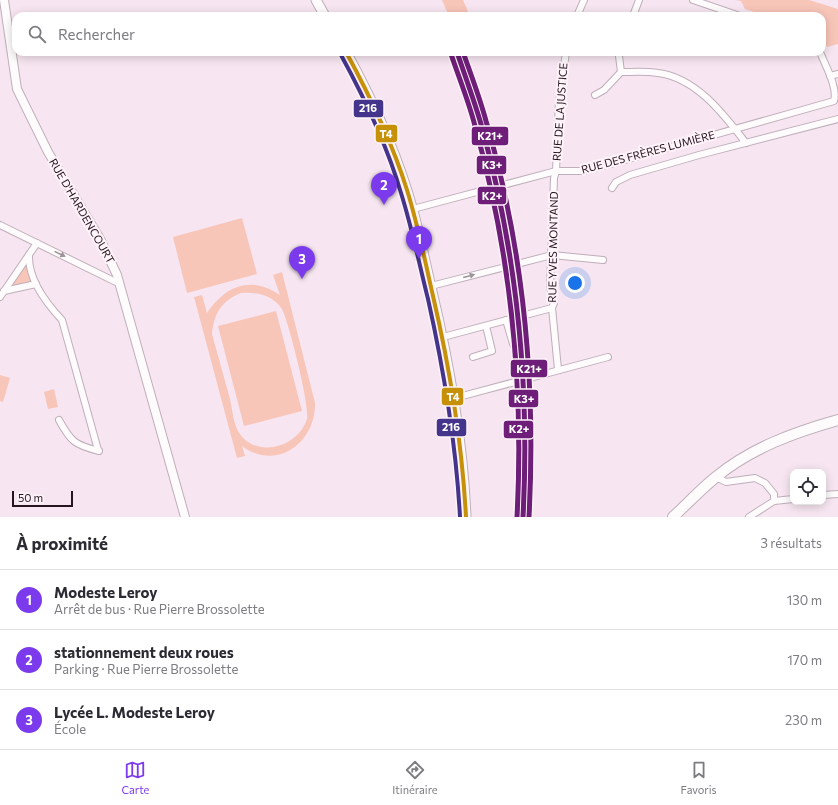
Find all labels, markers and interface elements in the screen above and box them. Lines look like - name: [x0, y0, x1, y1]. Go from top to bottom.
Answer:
- search box: [12, 12, 826, 56]
- icon: search: [26, 23, 48, 45]
- text: Rechercher: [58, 25, 135, 43]
- street label: RUE DE LA JUSTICE: [550, 62, 570, 162]
- line badge: 216: [353, 99, 384, 118]
- text: 216: [359, 101, 377, 114]
- line badge: T4: [375, 124, 398, 143]
- line badge: K21+: [471, 126, 509, 146]
- street label: RUE DES FRÈRES LUMIÈRE: [579, 126, 716, 176]
- text: T4: [380, 127, 393, 140]
- text: K21+: [477, 129, 503, 142]
- line badge: K3+: [476, 155, 507, 175]
- street label: RUE D'HARDENCOURT: [47, 156, 118, 266]
- text: K3+: [482, 158, 503, 171]
- pin: 2: [371, 172, 397, 205]
- line badge: K2+: [477, 186, 507, 205]
- text: K2+: [482, 189, 503, 202]
- street label: RUE YVES MONTAND: [545, 191, 560, 303]
- pin: 1: [406, 226, 432, 259]
- pin: 3: [289, 246, 315, 279]
- one-way arrow: [54, 251, 66, 258]
- one-way arrow: [462, 273, 475, 279]
- your location: [565, 273, 585, 293]
- line badge: K21+: [510, 359, 548, 378]
- text: K21+: [516, 362, 542, 375]
- line badge: T4: [441, 387, 464, 406]
- line badge: K3+: [508, 389, 539, 408]
- text: T4: [447, 390, 460, 403]
- text: K3+: [514, 392, 535, 405]
- line badge: 216: [436, 418, 467, 437]
- text: 216: [442, 420, 460, 433]
- line badge: K2+: [503, 420, 534, 439]
- text: K2+: [509, 422, 530, 435]
- map controls: [790, 469, 826, 505]
- button: locate: [790, 469, 826, 505]
- scale bar: [12, 489, 73, 508]
- text: 50 m: [18, 491, 43, 504]
- text: À proximité: [16, 533, 108, 554]
- text: 3 résultats: [760, 535, 822, 551]
- text: Modeste Leroy: [54, 583, 157, 601]
- text: 1: [26, 592, 32, 608]
- text: 130 m: [787, 592, 822, 608]
- text: Arrêt de bus · Rue Pierre Brossolette: [54, 601, 265, 617]
- text: stationnement deux roues: [54, 643, 234, 661]
- text: 2: [25, 652, 33, 668]
- text: 170 m: [787, 652, 822, 668]
- text: Parking · Rue Pierre Brossolette: [54, 661, 238, 677]
- text: Lycée L. Modeste Leroy: [54, 703, 215, 721]
- text: 3: [25, 712, 33, 728]
- text: 230 m: [785, 712, 822, 728]
- text: École: [54, 721, 86, 737]
- tab: Carte: [121, 759, 149, 796]
- tab: Itinéraire: [392, 759, 438, 796]
- tab: Favoris: [681, 759, 717, 796]

